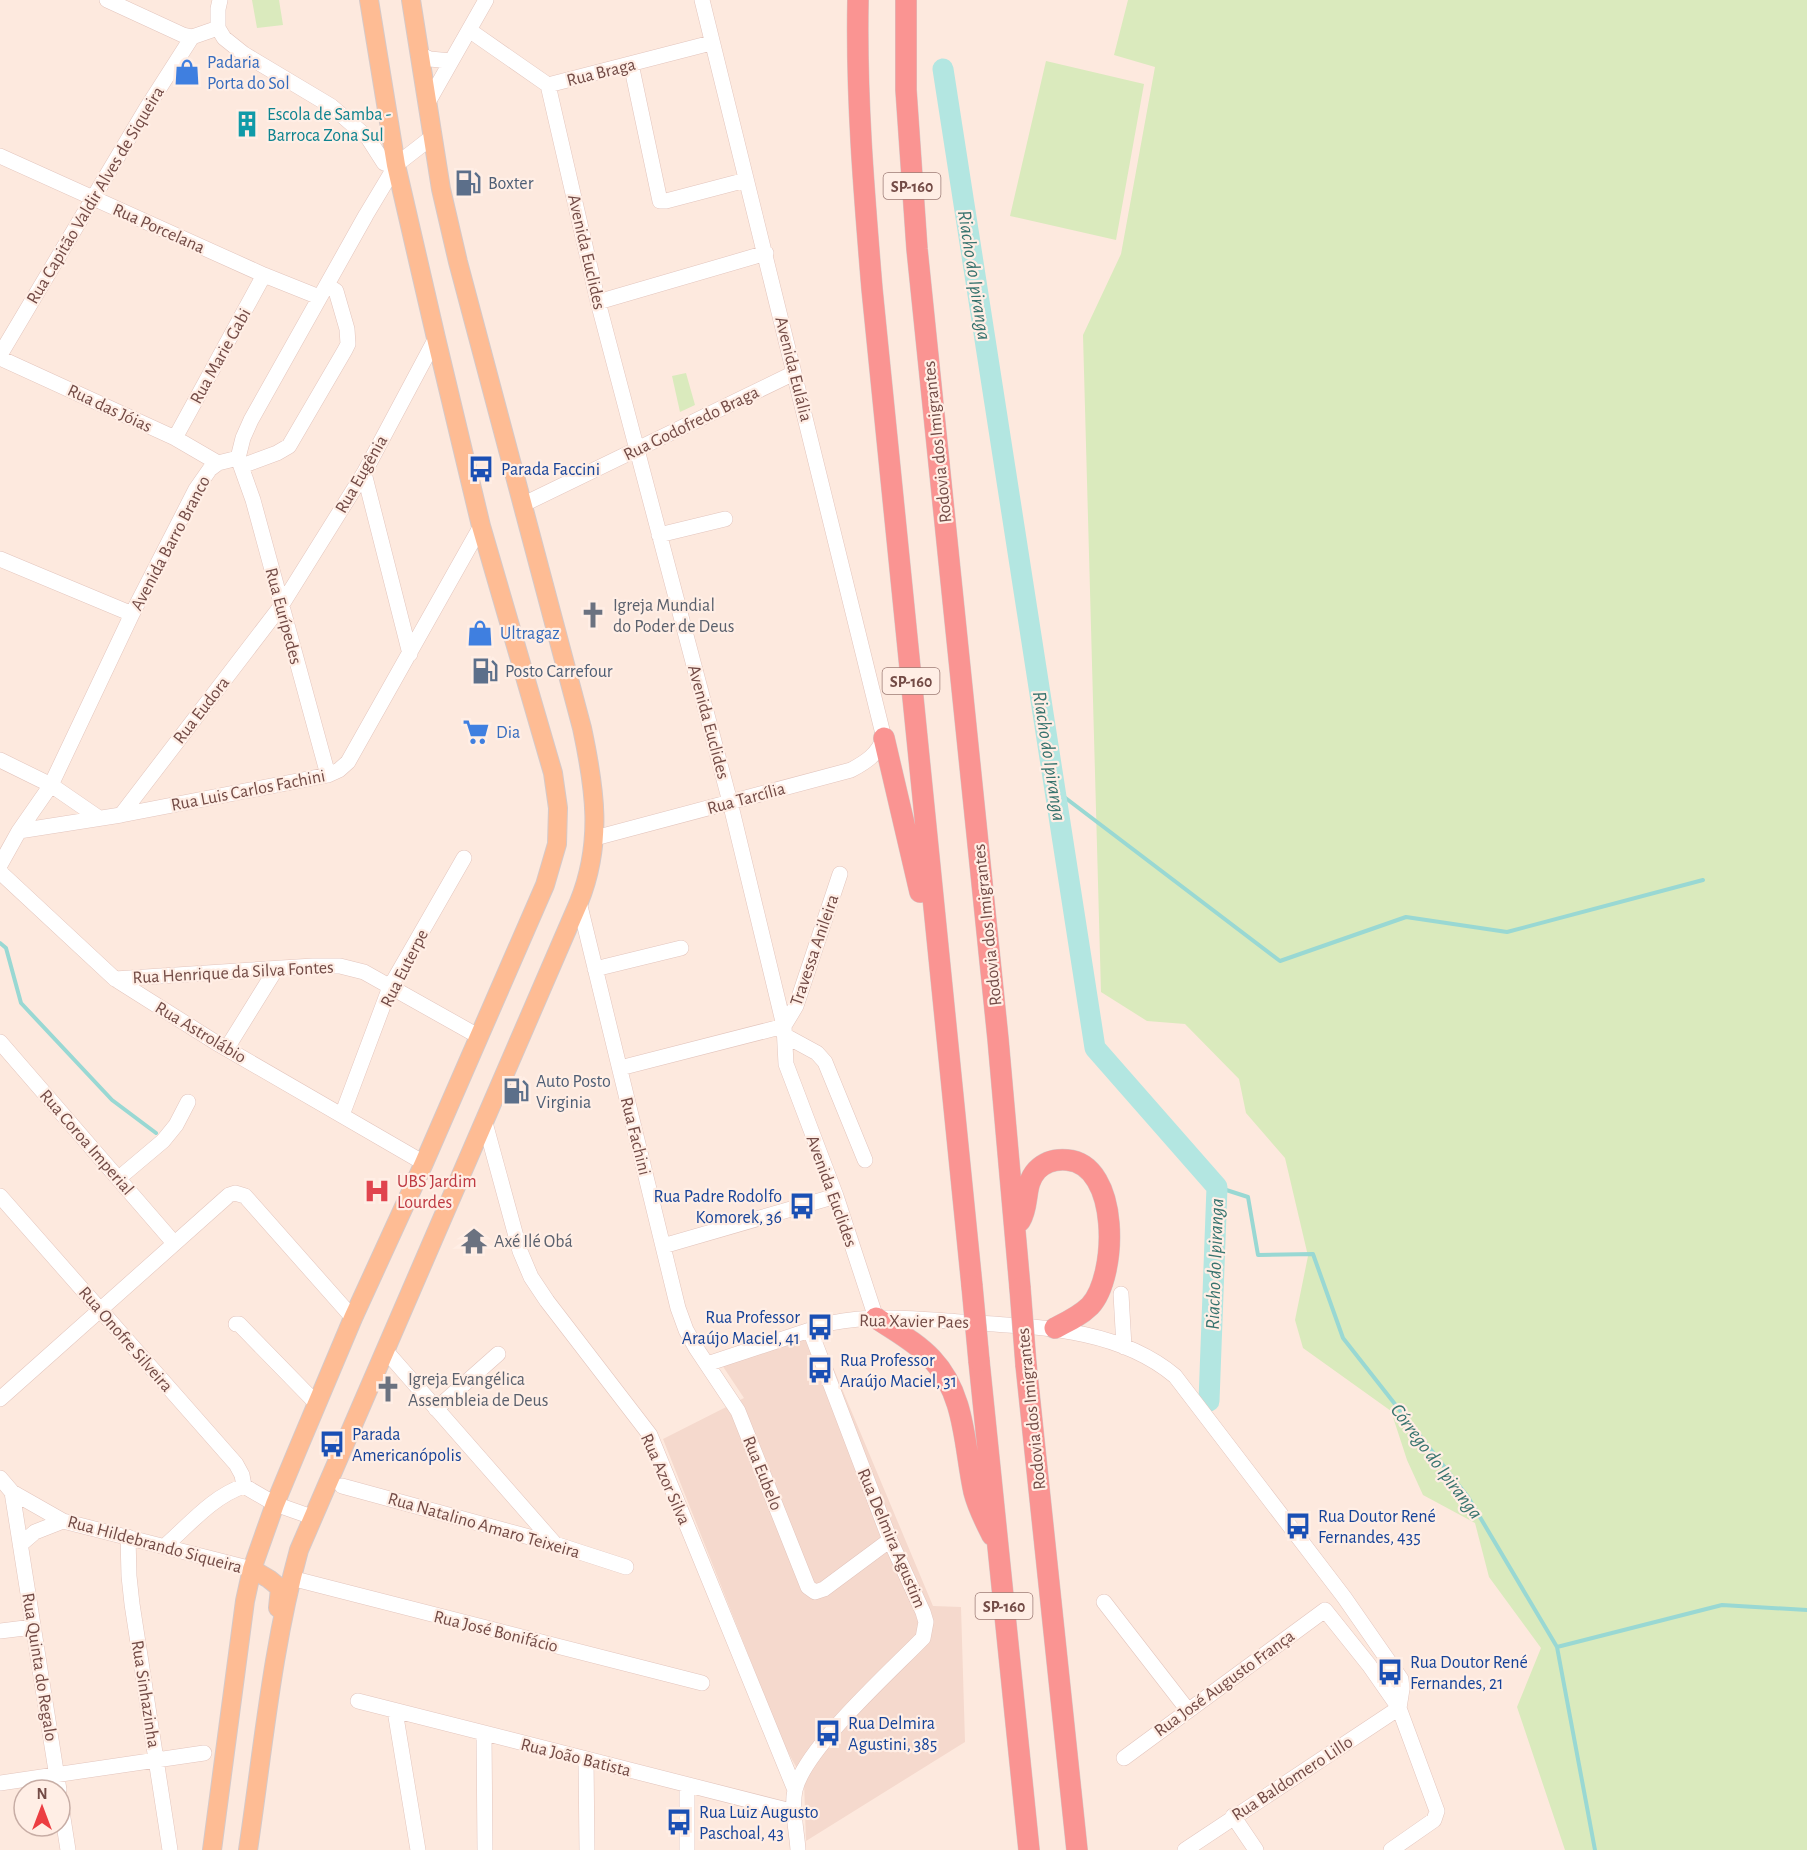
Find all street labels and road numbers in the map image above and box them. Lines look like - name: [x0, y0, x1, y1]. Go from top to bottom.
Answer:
- street label: Rua Braga: [565, 56, 638, 90]
- street label: Rua Capitão Valdir Alves de Siqueira: [24, 84, 168, 307]
- road number: SP-160: [884, 173, 940, 199]
- street label: Avenida Euclides: [564, 193, 608, 311]
- street label: Rua Porcelana: [110, 201, 207, 257]
- street label: Rua Marie Gabi: [187, 306, 255, 407]
- street label: Avenida Eulália: [771, 315, 815, 424]
- street label: Rodovia dos Imigrantes: [921, 360, 955, 524]
- street label: Rua das Jóias: [65, 382, 155, 436]
- street label: Rua Godofredo Braga: [621, 383, 762, 464]
- street label: Rua Eugênia: [332, 432, 391, 517]
- street label: Avenida Barro Branco: [128, 473, 214, 614]
- street label: Rua Eurípedes: [261, 566, 305, 667]
- street label: Avenida Euclides: [684, 663, 732, 781]
- road number: SP-160: [882, 668, 940, 694]
- street label: Rua Eudora: [170, 674, 233, 747]
- street label: Rua Luis Carlos Fachini: [169, 767, 327, 815]
- street label: Rua Tarcília: [705, 780, 787, 818]
- street label: Rodovia dos Imigrantes: [971, 843, 1005, 1007]
- street label: Travessa Anileira: [787, 892, 842, 1008]
- street label: Rua Euterpe: [378, 927, 432, 1010]
- street label: Rua Henrique da Silva Fontes: [132, 959, 334, 987]
- street label: Rua Astrolábio: [152, 999, 249, 1067]
- street label: Rua Coroa Imperial: [36, 1087, 137, 1199]
- street label: Rua Fachini: [617, 1095, 653, 1177]
- street label: Avenida Euclides: [803, 1133, 860, 1250]
- street label: Rua Onofre Silveira: [75, 1284, 176, 1396]
- street label: Rua Xavier Paes: [859, 1312, 969, 1332]
- street label: Rodovia dos Imigrantes: [1015, 1327, 1049, 1491]
- street label: Rua Azor Silva: [637, 1431, 693, 1528]
- street label: Rua Eubelo: [739, 1434, 785, 1513]
- street label: Rua Delmira Agustim: [854, 1466, 929, 1611]
- street label: Rua Natalino Amaro Teixeira: [386, 1490, 582, 1562]
- street label: Rua Hildebrando Siqueira: [66, 1513, 244, 1577]
- street label: Rua Quinta do Regalo: [18, 1592, 60, 1743]
- road number: SP-160: [976, 1593, 1032, 1619]
- street label: Rua José Bonifácio: [432, 1608, 560, 1656]
- street label: Rua José Augusto França: [1151, 1627, 1298, 1741]
- street label: Rua Sinhazinha: [128, 1639, 162, 1749]
- street label: Rua Baldomero Lillo: [1229, 1733, 1356, 1825]
- street label: Rua João Batista: [519, 1736, 633, 1780]

